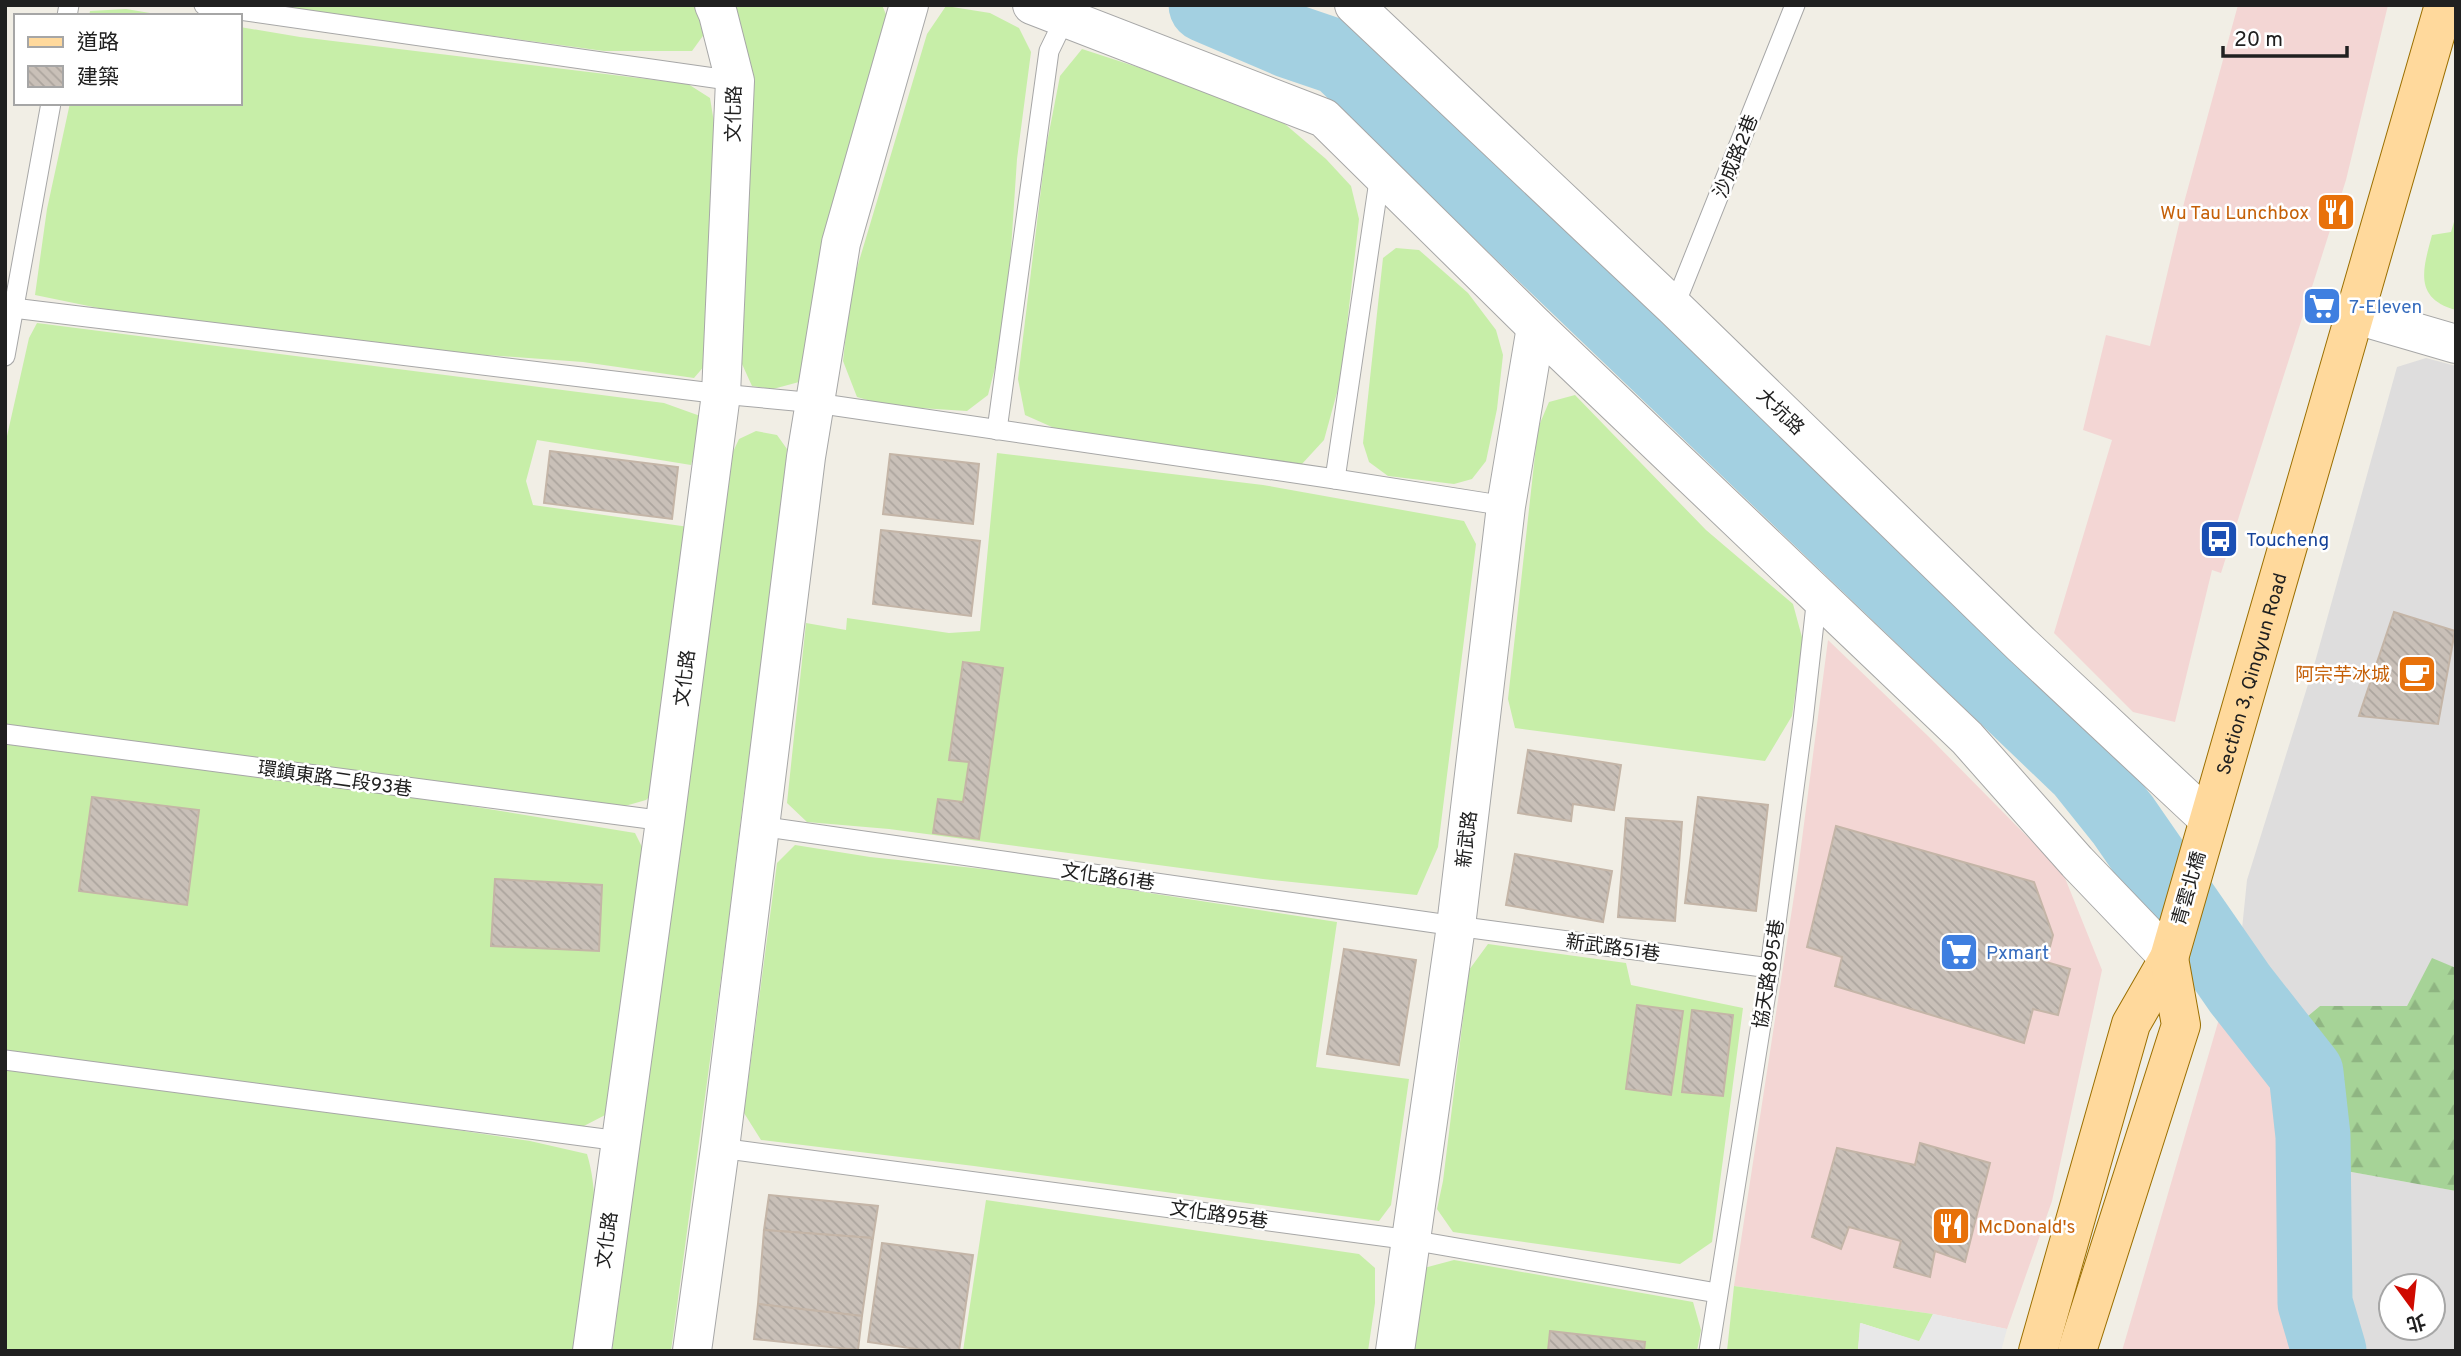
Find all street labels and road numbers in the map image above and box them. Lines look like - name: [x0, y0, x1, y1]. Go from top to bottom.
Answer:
- street label: 文化路: [723, 85, 747, 143]
- street label: 沙成路2巷: [1709, 112, 1764, 202]
- street label: 大坑路: [1751, 384, 1808, 441]
- street label: Section 3, Qingyun Road: [2212, 571, 2293, 778]
- street label: 文化路: [671, 648, 701, 708]
- street label: 環鎮東路二段93巷: [256, 757, 414, 803]
- street label: 新武路: [1453, 809, 1483, 869]
- street label: 青雲北橋: [2168, 849, 2212, 928]
- street label: 文化路61巷: [1059, 860, 1156, 896]
- street label: 協天路895巷: [1749, 918, 1790, 1031]
- street label: 新武路51巷: [1564, 930, 1661, 967]
- street label: 文化路95巷: [1168, 1197, 1269, 1235]
- street label: 文化路: [592, 1210, 624, 1270]

